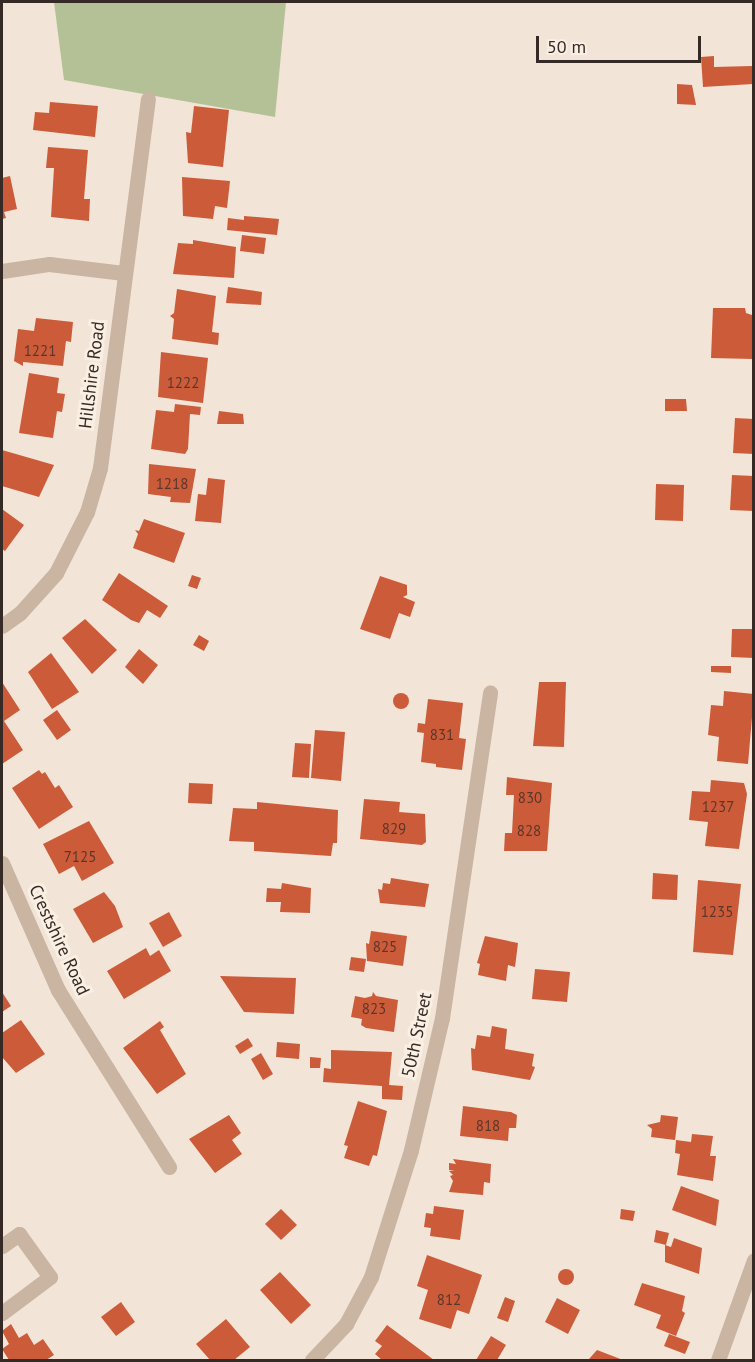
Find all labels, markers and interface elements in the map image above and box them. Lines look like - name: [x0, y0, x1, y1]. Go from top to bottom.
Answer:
- scale bar: [539, 24, 704, 62]
- text: 50 m: [547, 35, 586, 58]
- street label: Hillshire Road: [75, 320, 109, 430]
- house number: 1221: [24, 342, 56, 360]
- house number: 1222: [167, 374, 199, 392]
- house number: 1218: [156, 475, 188, 493]
- house number: 831: [430, 726, 454, 744]
- house number: 830: [518, 789, 542, 807]
- house number: 1237: [702, 798, 734, 816]
- house number: 829: [382, 820, 406, 838]
- house number: 828: [517, 822, 541, 840]
- house number: 7125: [64, 848, 96, 866]
- street label: Crestshire Road: [24, 881, 94, 999]
- house number: 1235: [701, 903, 733, 921]
- house number: 825: [373, 938, 397, 956]
- street label: 50th Street: [397, 991, 437, 1079]
- house number: 823: [362, 1000, 386, 1018]
- house number: 818: [476, 1117, 500, 1135]
- house number: 812: [437, 1291, 461, 1309]

